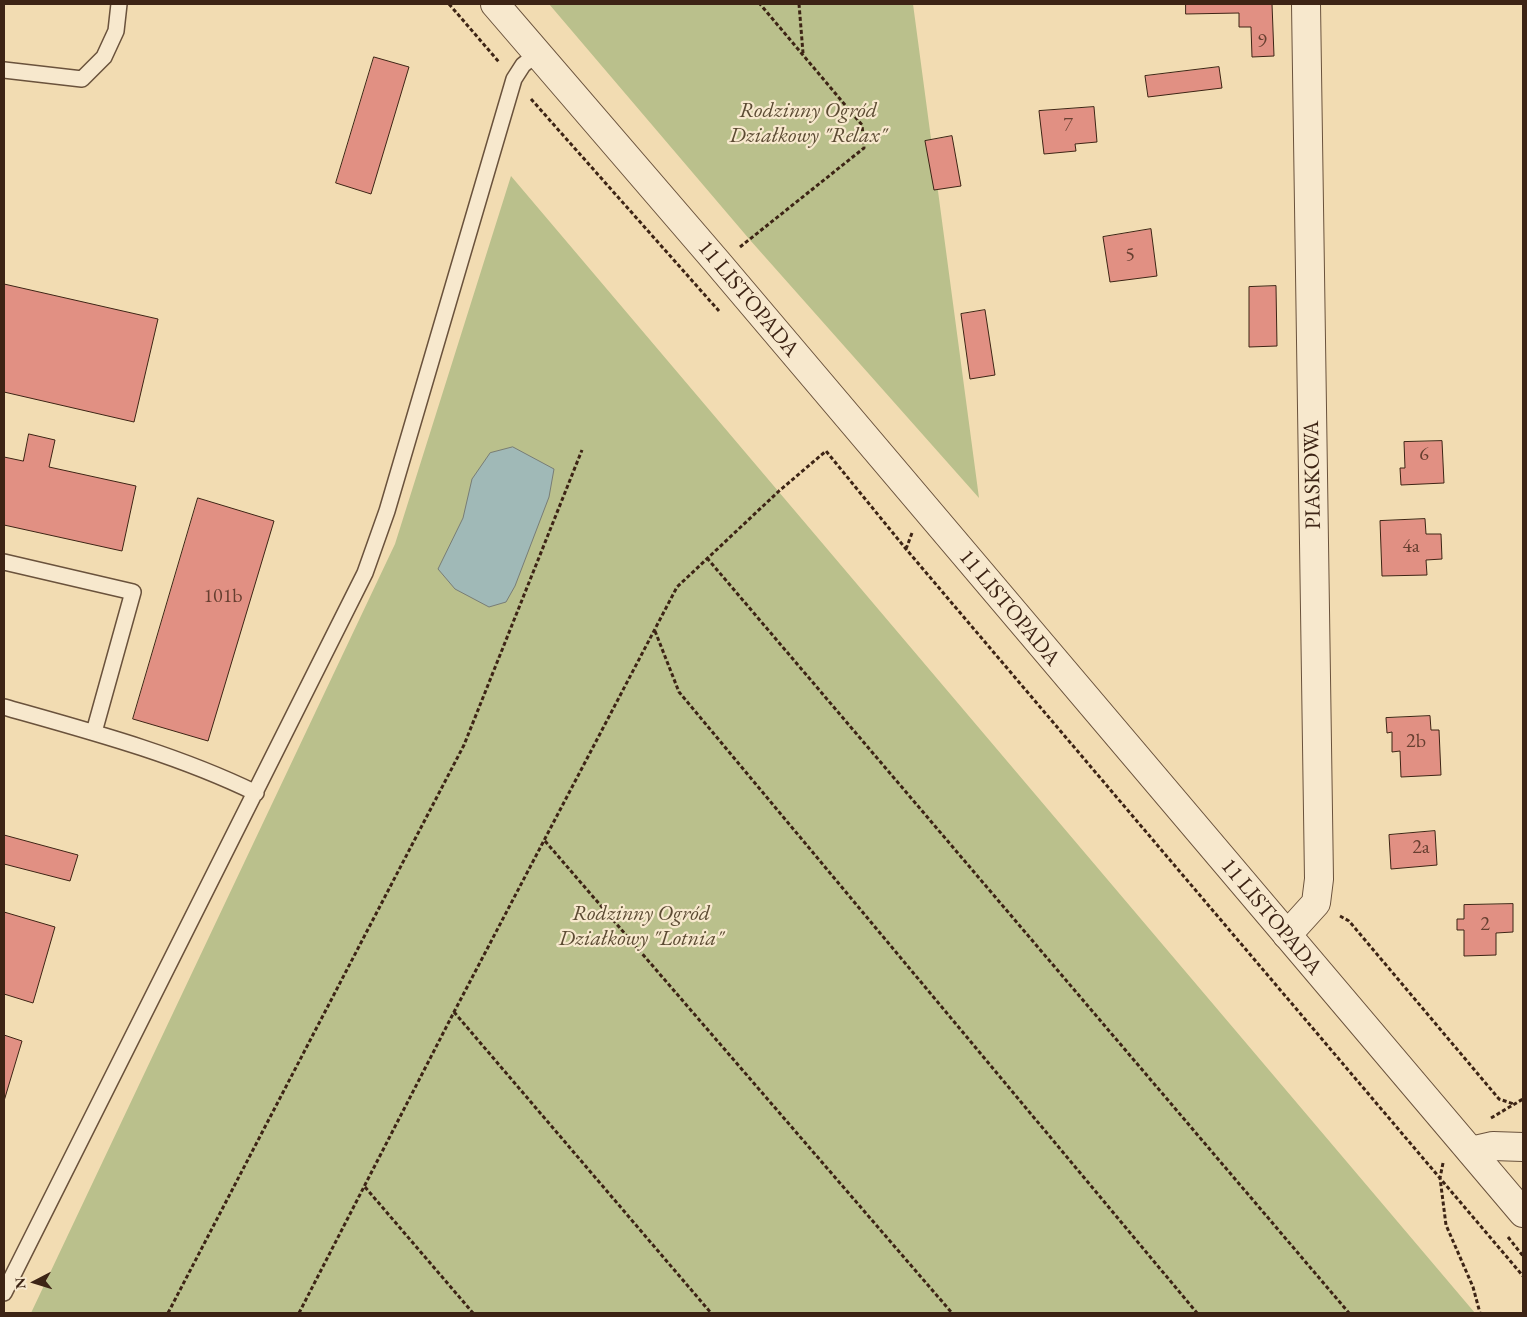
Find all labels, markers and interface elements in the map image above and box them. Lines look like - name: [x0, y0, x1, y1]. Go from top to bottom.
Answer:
- house number: 9: [1257, 30, 1267, 54]
- park label: Rodzinny Ogród Działkowy "Relax": [729, 98, 887, 150]
- house number: 7: [1063, 114, 1073, 138]
- street label: 11 LISTOPADA: [692, 235, 804, 363]
- house number: 5: [1125, 244, 1135, 268]
- street label: PIASKOWA: [1299, 420, 1327, 530]
- house number: 6: [1419, 443, 1429, 467]
- house number: 4a: [1402, 535, 1420, 559]
- street label: 11 LISTOPADA: [953, 544, 1065, 672]
- house number: 101b: [203, 585, 243, 609]
- house number: 2b: [1406, 730, 1426, 754]
- house number: 2a: [1412, 836, 1430, 860]
- street label: 11 LISTOPADA: [1215, 853, 1327, 981]
- park label: Rodzinny Ogród Działkowy "Lotnia": [558, 901, 724, 952]
- house number: 2: [1480, 913, 1490, 937]
- north arrow: [10, 1257, 60, 1307]
- text: N: [11, 1277, 30, 1290]

